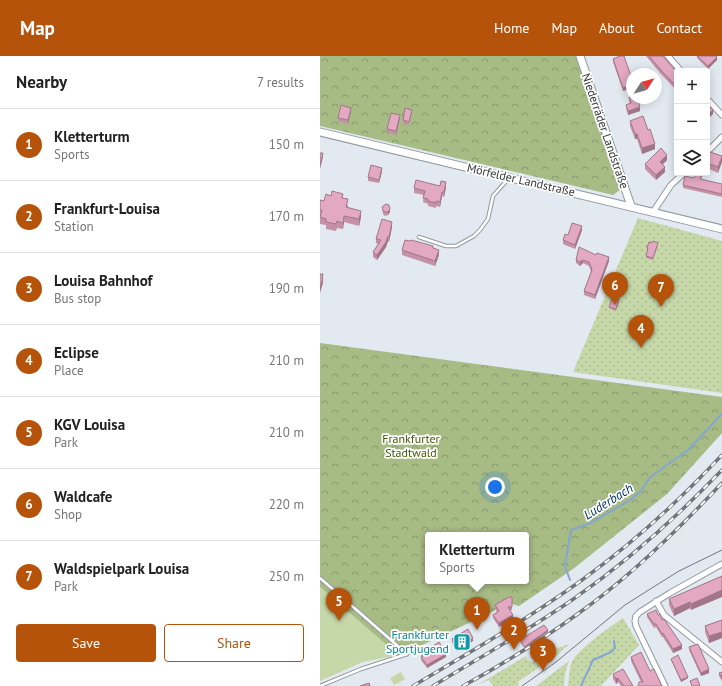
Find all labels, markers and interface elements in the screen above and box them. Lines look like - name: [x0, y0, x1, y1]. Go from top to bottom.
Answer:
- text: Map: [20, 16, 55, 40]
- text: Home: [494, 19, 529, 37]
- text: Map: [551, 19, 577, 37]
- text: About: [599, 19, 635, 37]
- text: Contact: [657, 19, 702, 37]
- north arrow: [626, 68, 662, 104]
- map controls: [674, 68, 710, 176]
- button: +: [674, 68, 710, 104]
- text: Nearby: [16, 71, 67, 93]
- street label: Niederräder Landstraße: [579, 71, 632, 191]
- text: 7 results: [257, 74, 304, 91]
- button: −: [674, 104, 710, 140]
- text: Kletterturm: [54, 127, 130, 146]
- text: 1: [25, 136, 33, 153]
- text: 150 m: [269, 136, 304, 153]
- button: layers: [674, 140, 710, 176]
- text: Sports: [54, 146, 90, 163]
- street label: Mörfelder Landstraße: [466, 160, 577, 199]
- text: Frankfurt-Louisa: [54, 199, 160, 218]
- text: 2: [25, 208, 33, 225]
- text: 170 m: [269, 208, 304, 225]
- text: Station: [54, 218, 94, 235]
- text: Louisa Bahnhof: [54, 271, 152, 290]
- pin: 6: [602, 272, 628, 305]
- pin: 7: [648, 274, 674, 307]
- text: 3: [25, 280, 33, 297]
- text: 190 m: [269, 280, 304, 297]
- text: Bus stop: [54, 290, 101, 307]
- pin: 4: [628, 315, 654, 348]
- text: Eclipse: [54, 343, 99, 362]
- text: 4: [25, 352, 33, 369]
- text: 210 m: [269, 352, 304, 369]
- text: Place: [54, 362, 84, 379]
- text: KGV Louisa: [54, 415, 125, 434]
- text: 5: [25, 424, 33, 441]
- text: 210 m: [269, 424, 304, 441]
- park label: Frankfurter Stadtwald: [382, 431, 440, 460]
- text: Park: [54, 434, 78, 451]
- your location: [485, 477, 505, 497]
- water label: Luderbach: [580, 479, 636, 523]
- text: Waldcafe: [54, 487, 112, 506]
- text: 6: [25, 496, 33, 513]
- text: 220 m: [269, 496, 304, 513]
- text: Shop: [54, 506, 82, 523]
- popup: [425, 532, 529, 584]
- text: Kletterturm: [439, 540, 515, 559]
- text: Waldspielpark Louisa: [54, 559, 189, 578]
- text: Sports: [439, 559, 475, 576]
- text: 7: [25, 568, 33, 585]
- text: 250 m: [269, 568, 304, 585]
- text: Park: [54, 578, 78, 595]
- pin: 5: [326, 588, 352, 621]
- pin: 1: [464, 597, 490, 630]
- pin: 2: [501, 617, 527, 650]
- button: Save: [16, 624, 156, 662]
- button: Share: [164, 624, 304, 662]
- place label: Frankfurter Sportjugend: [386, 627, 449, 656]
- building icon: Frankfurter Sportjugend: [452, 632, 472, 652]
- pin: 3: [530, 638, 556, 671]

